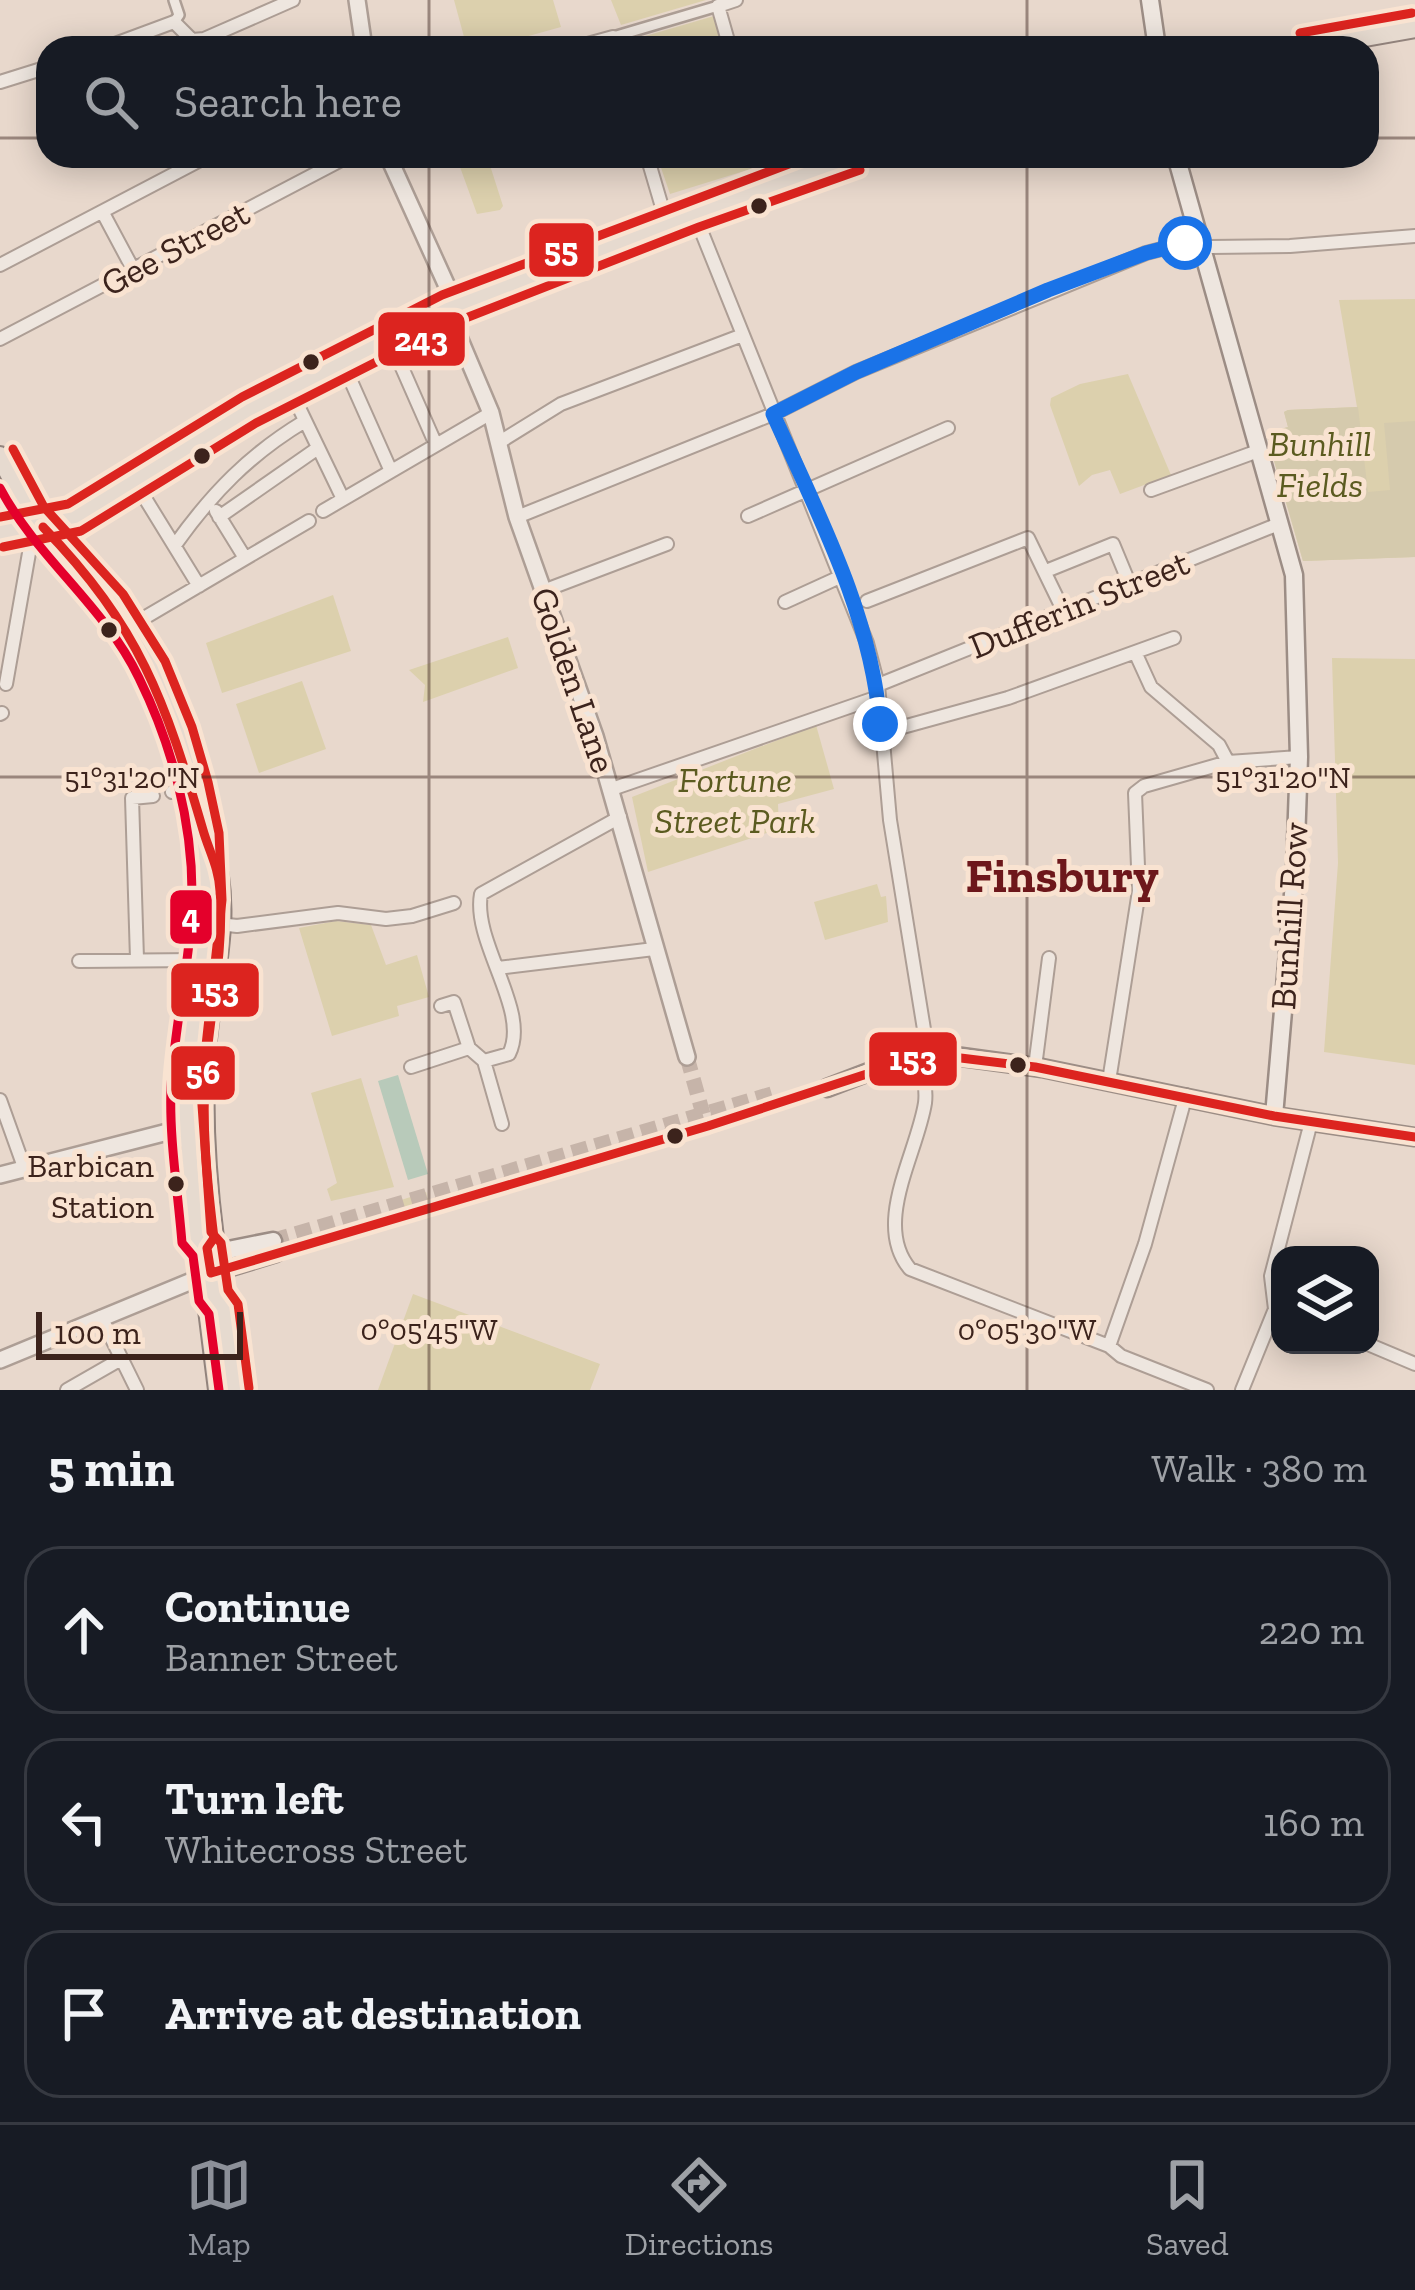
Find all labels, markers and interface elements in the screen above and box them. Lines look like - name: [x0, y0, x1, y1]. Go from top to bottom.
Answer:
- search box: [36, 36, 1379, 168]
- icon: search: [78, 69, 144, 135]
- text: Search here: [174, 75, 402, 129]
- street label: Gee Street: [93, 191, 257, 305]
- unlabelled marker: [748, 195, 770, 217]
- route start: [1158, 216, 1212, 270]
- line badge: 55: [527, 221, 596, 279]
- text: 55: [544, 230, 578, 269]
- line badge: 243: [376, 310, 467, 368]
- text: 243: [394, 320, 448, 359]
- unlabelled marker: [300, 351, 322, 373]
- park label: Bunhill Fields: [1268, 422, 1372, 506]
- unlabelled marker: [191, 445, 213, 467]
- street label: Dufferin Street: [963, 540, 1196, 668]
- street label: Golden Lane: [522, 582, 626, 778]
- unlabelled marker: [98, 619, 120, 641]
- route end: [853, 697, 907, 751]
- park label: Fortune Street Park: [654, 758, 816, 842]
- text: 51°31'20"N: [64, 760, 200, 796]
- text: 51°31'20"N: [1215, 760, 1351, 796]
- street label: Bunhill Row: [1261, 821, 1317, 1011]
- district label: Finsbury: [965, 847, 1159, 904]
- line badge: 4: [168, 888, 214, 946]
- text: 4: [182, 897, 201, 936]
- line badge: 153: [169, 961, 261, 1019]
- text: 153: [191, 971, 239, 1010]
- line badge: 153: [867, 1030, 959, 1088]
- text: 153: [889, 1039, 937, 1078]
- line badge: 56: [169, 1044, 237, 1102]
- text: 56: [186, 1053, 220, 1092]
- unlabelled marker: [1007, 1054, 1029, 1076]
- unlabelled marker: [664, 1125, 686, 1147]
- place label: Barbican Station: [27, 1146, 154, 1226]
- marker: Barbican Station: [165, 1173, 187, 1195]
- map controls: [1271, 1246, 1379, 1354]
- button: layers: [1271, 1246, 1379, 1354]
- scale bar: [36, 1306, 243, 1359]
- text: 0°05'45"W: [360, 1312, 498, 1348]
- text: 0°05'30"W: [958, 1312, 1096, 1348]
- text: 100 m: [54, 1313, 141, 1352]
- text: 5 min: [48, 1438, 174, 1499]
- text: Walk · 380 m: [1152, 1445, 1367, 1492]
- text: Continue: [165, 1580, 350, 1634]
- icon: ahead: [51, 1597, 117, 1663]
- text: 220 m: [1259, 1607, 1364, 1654]
- text: Banner Street: [165, 1634, 398, 1681]
- text: Turn left: [165, 1772, 343, 1826]
- icon: left: [51, 1789, 117, 1855]
- text: 160 m: [1263, 1799, 1364, 1846]
- text: Whitecross Street: [165, 1826, 467, 1873]
- icon: arrive: [51, 1981, 117, 2047]
- text: Arrive at destination: [165, 1987, 581, 2041]
- tab: Map: [186, 2152, 252, 2263]
- tab: Directions: [625, 2152, 774, 2263]
- tab: Saved: [1146, 2152, 1229, 2263]

